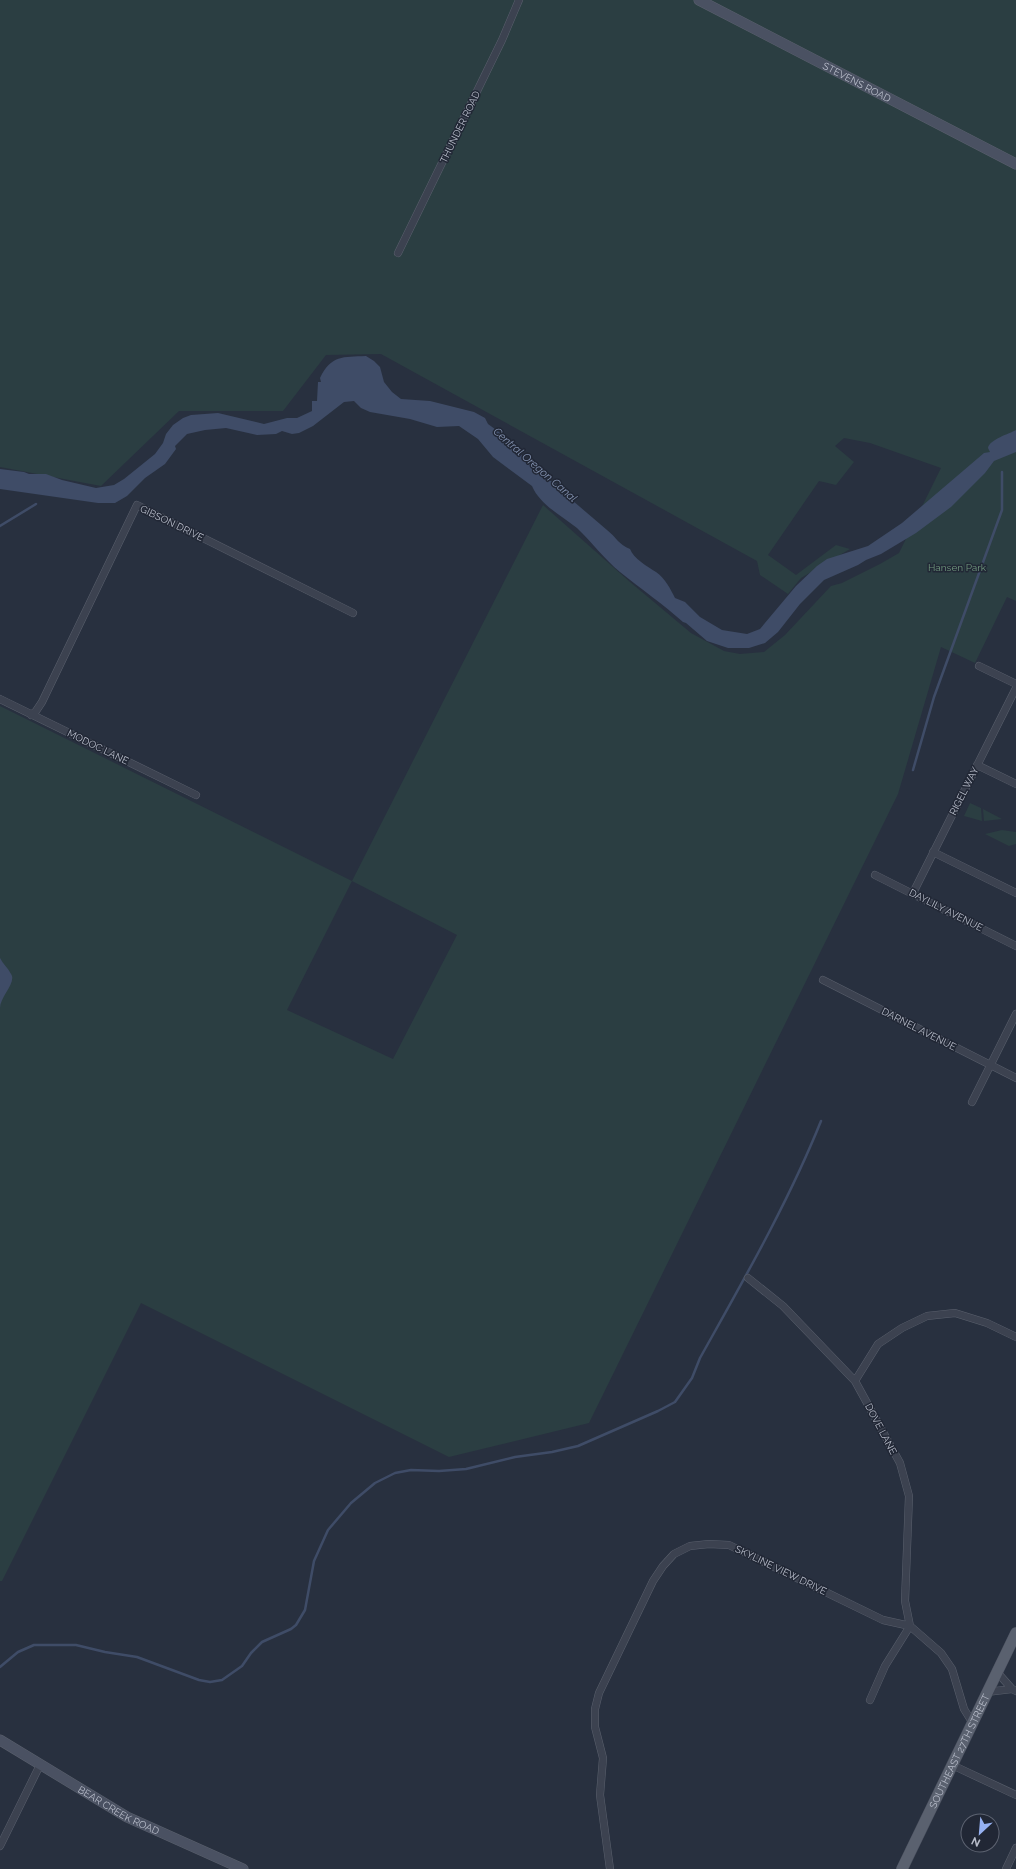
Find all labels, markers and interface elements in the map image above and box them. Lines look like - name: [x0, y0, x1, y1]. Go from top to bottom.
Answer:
- street label: STEVENS ROAD: [821, 60, 893, 104]
- street label: THUNDER ROAD: [438, 89, 482, 165]
- water label: Central Oregon Canal: [490, 425, 580, 505]
- street label: GIBSON DRIVE: [138, 503, 206, 543]
- park label: Hansen Park: [928, 562, 987, 573]
- street label: MODOC LANE: [66, 727, 130, 767]
- street label: RIGEL WAY: [947, 765, 981, 817]
- street label: DAYLILY AVENUE: [907, 887, 985, 933]
- street label: DARNEL AVENUE: [880, 1005, 958, 1053]
- street label: DOVE LANE: [863, 1402, 899, 1456]
- street label: SKYLINE VIEW DRIVE: [733, 1543, 829, 1597]
- street label: SOUTHEAST 27TH STREET: [927, 1692, 991, 1810]
- street label: BEAR CREEK ROAD: [76, 1783, 161, 1836]
- north arrow: [960, 1813, 1000, 1853]
- text: N: [969, 1834, 982, 1849]

